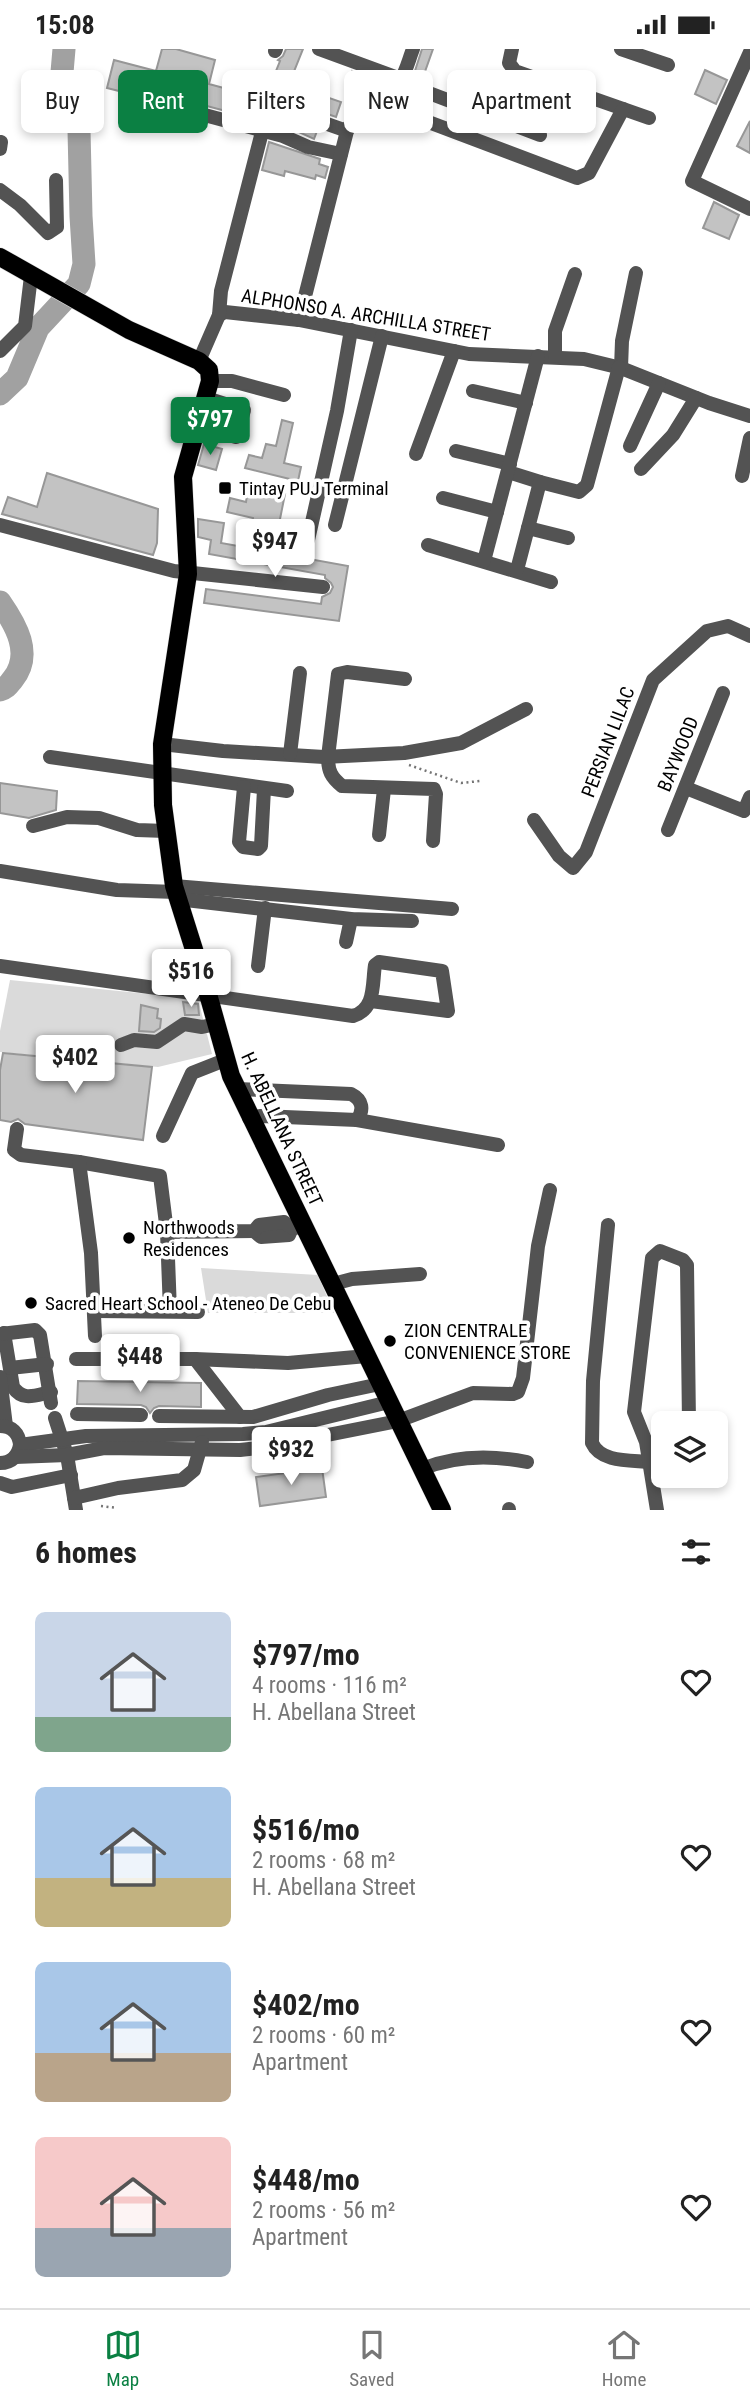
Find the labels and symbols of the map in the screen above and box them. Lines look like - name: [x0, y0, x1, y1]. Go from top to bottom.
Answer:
- street label: ALPHONSO A. ARCHILLA STREET: [240, 284, 492, 346]
- pin: $797: [169, 397, 251, 457]
- place label: Tintay PUJ Terminal: [239, 477, 389, 500]
- marker: Tintay PUJ Terminal: [217, 480, 233, 496]
- pin: $947: [234, 519, 316, 579]
- street label: PERSIAN LILAC: [576, 683, 640, 801]
- street label: BAYWOOD: [653, 713, 703, 795]
- pin: $516: [150, 949, 232, 1009]
- pin: $402: [34, 1035, 116, 1095]
- street label: H. ABELLANA STREET: [236, 1048, 328, 1210]
- place label: Northwoods Residences: [143, 1216, 235, 1261]
- marker: Northwoods Residences: [121, 1230, 137, 1246]
- place label: Sacred Heart School - Ateneo De Cebu: [45, 1292, 331, 1315]
- marker: Sacred Heart School - Ateneo De Cebu: [23, 1295, 39, 1311]
- place label: ZION CENTRALE CONVENIENCE STORE: [404, 1319, 571, 1364]
- marker: ZION CENTRALE CONVENIENCE STORE: [382, 1333, 398, 1349]
- pin: $448: [99, 1335, 181, 1394]
- pin: $932: [250, 1427, 332, 1487]

